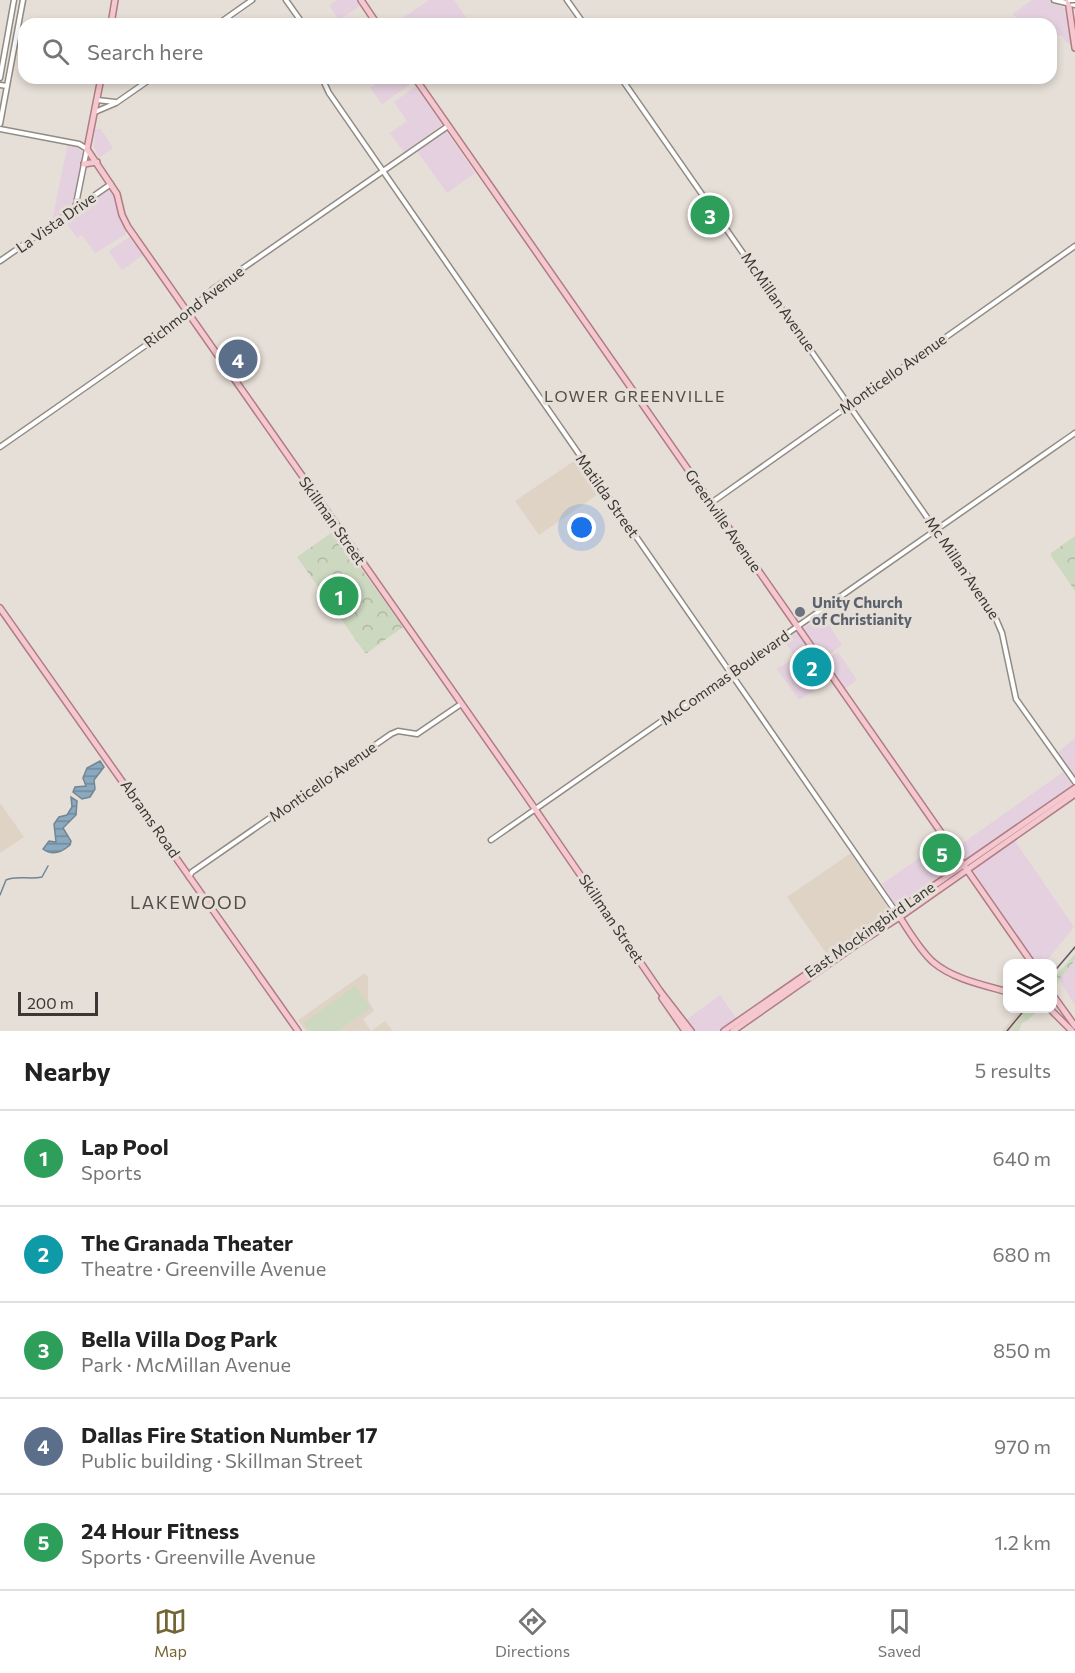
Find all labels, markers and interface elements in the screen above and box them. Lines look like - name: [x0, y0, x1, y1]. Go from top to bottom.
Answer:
- search box: [18, 18, 1057, 84]
- icon: search: [39, 35, 72, 68]
- text: Search here: [87, 38, 203, 65]
- street label: La Vista Drive: [12, 188, 99, 256]
- pin: 3: [690, 192, 730, 238]
- street label: McMillan Avenue: [738, 248, 820, 355]
- street label: Richmond Avenue: [140, 261, 247, 351]
- street label: Monticello Avenue: [835, 329, 950, 417]
- pin: 4: [218, 336, 258, 382]
- district label: LOWER GREENVILLE: [544, 386, 726, 405]
- street label: Matilda Street: [572, 450, 643, 541]
- street label: Greenville Avenue: [682, 466, 766, 575]
- street label: Skillman Street: [296, 473, 370, 568]
- your location: [567, 513, 596, 542]
- street label: Mc Millan Avenue: [922, 513, 1004, 622]
- pin: 1: [320, 574, 358, 618]
- place label: Unity Church of Christianity: [812, 593, 913, 628]
- marker: Unity Church of Christianity: [793, 605, 807, 619]
- street label: McCommas Boulevard: [657, 626, 792, 728]
- pin: 2: [792, 644, 832, 690]
- street label: Monticello Avenue: [265, 737, 380, 825]
- street label: Abrams Road: [117, 776, 184, 861]
- pin: 5: [922, 830, 962, 876]
- street label: Skillman Street: [576, 871, 648, 966]
- street label: East Mockingbird Lane: [801, 877, 938, 981]
- district label: LAKEWOOD: [130, 891, 248, 913]
- map controls: [1003, 959, 1057, 1013]
- button: layers: [1003, 959, 1057, 1013]
- scale bar: [18, 989, 98, 1016]
- text: 200 m: [27, 993, 74, 1012]
- text: Nearby: [24, 1055, 111, 1086]
- text: 5 results: [975, 1058, 1051, 1082]
- text: Lap Pool: [81, 1133, 169, 1160]
- text: 1: [39, 1146, 48, 1170]
- text: 640 m: [993, 1146, 1051, 1170]
- text: Sports: [81, 1160, 142, 1184]
- text: The Granada Theater: [81, 1229, 293, 1256]
- text: 2: [38, 1242, 49, 1266]
- text: 680 m: [992, 1242, 1051, 1266]
- text: Theatre · Greenville Avenue: [81, 1256, 326, 1280]
- text: Bella Villa Dog Park: [81, 1325, 278, 1352]
- text: 3: [38, 1338, 49, 1362]
- text: 850 m: [993, 1338, 1051, 1362]
- text: Park · McMillan Avenue: [81, 1352, 291, 1376]
- text: Dallas Fire Station Number 17: [81, 1421, 378, 1448]
- text: 4: [37, 1434, 50, 1458]
- text: 970 m: [994, 1434, 1051, 1458]
- text: Public building · Skillman Street: [81, 1448, 363, 1472]
- text: 24 Hour Fitness: [81, 1517, 239, 1544]
- text: 5: [38, 1530, 49, 1554]
- text: 1.2 km: [995, 1530, 1051, 1554]
- text: Sports · Greenville Avenue: [81, 1544, 315, 1568]
- tab: Map: [154, 1605, 187, 1660]
- tab: Directions: [495, 1605, 570, 1660]
- tab: Saved: [878, 1605, 921, 1660]

